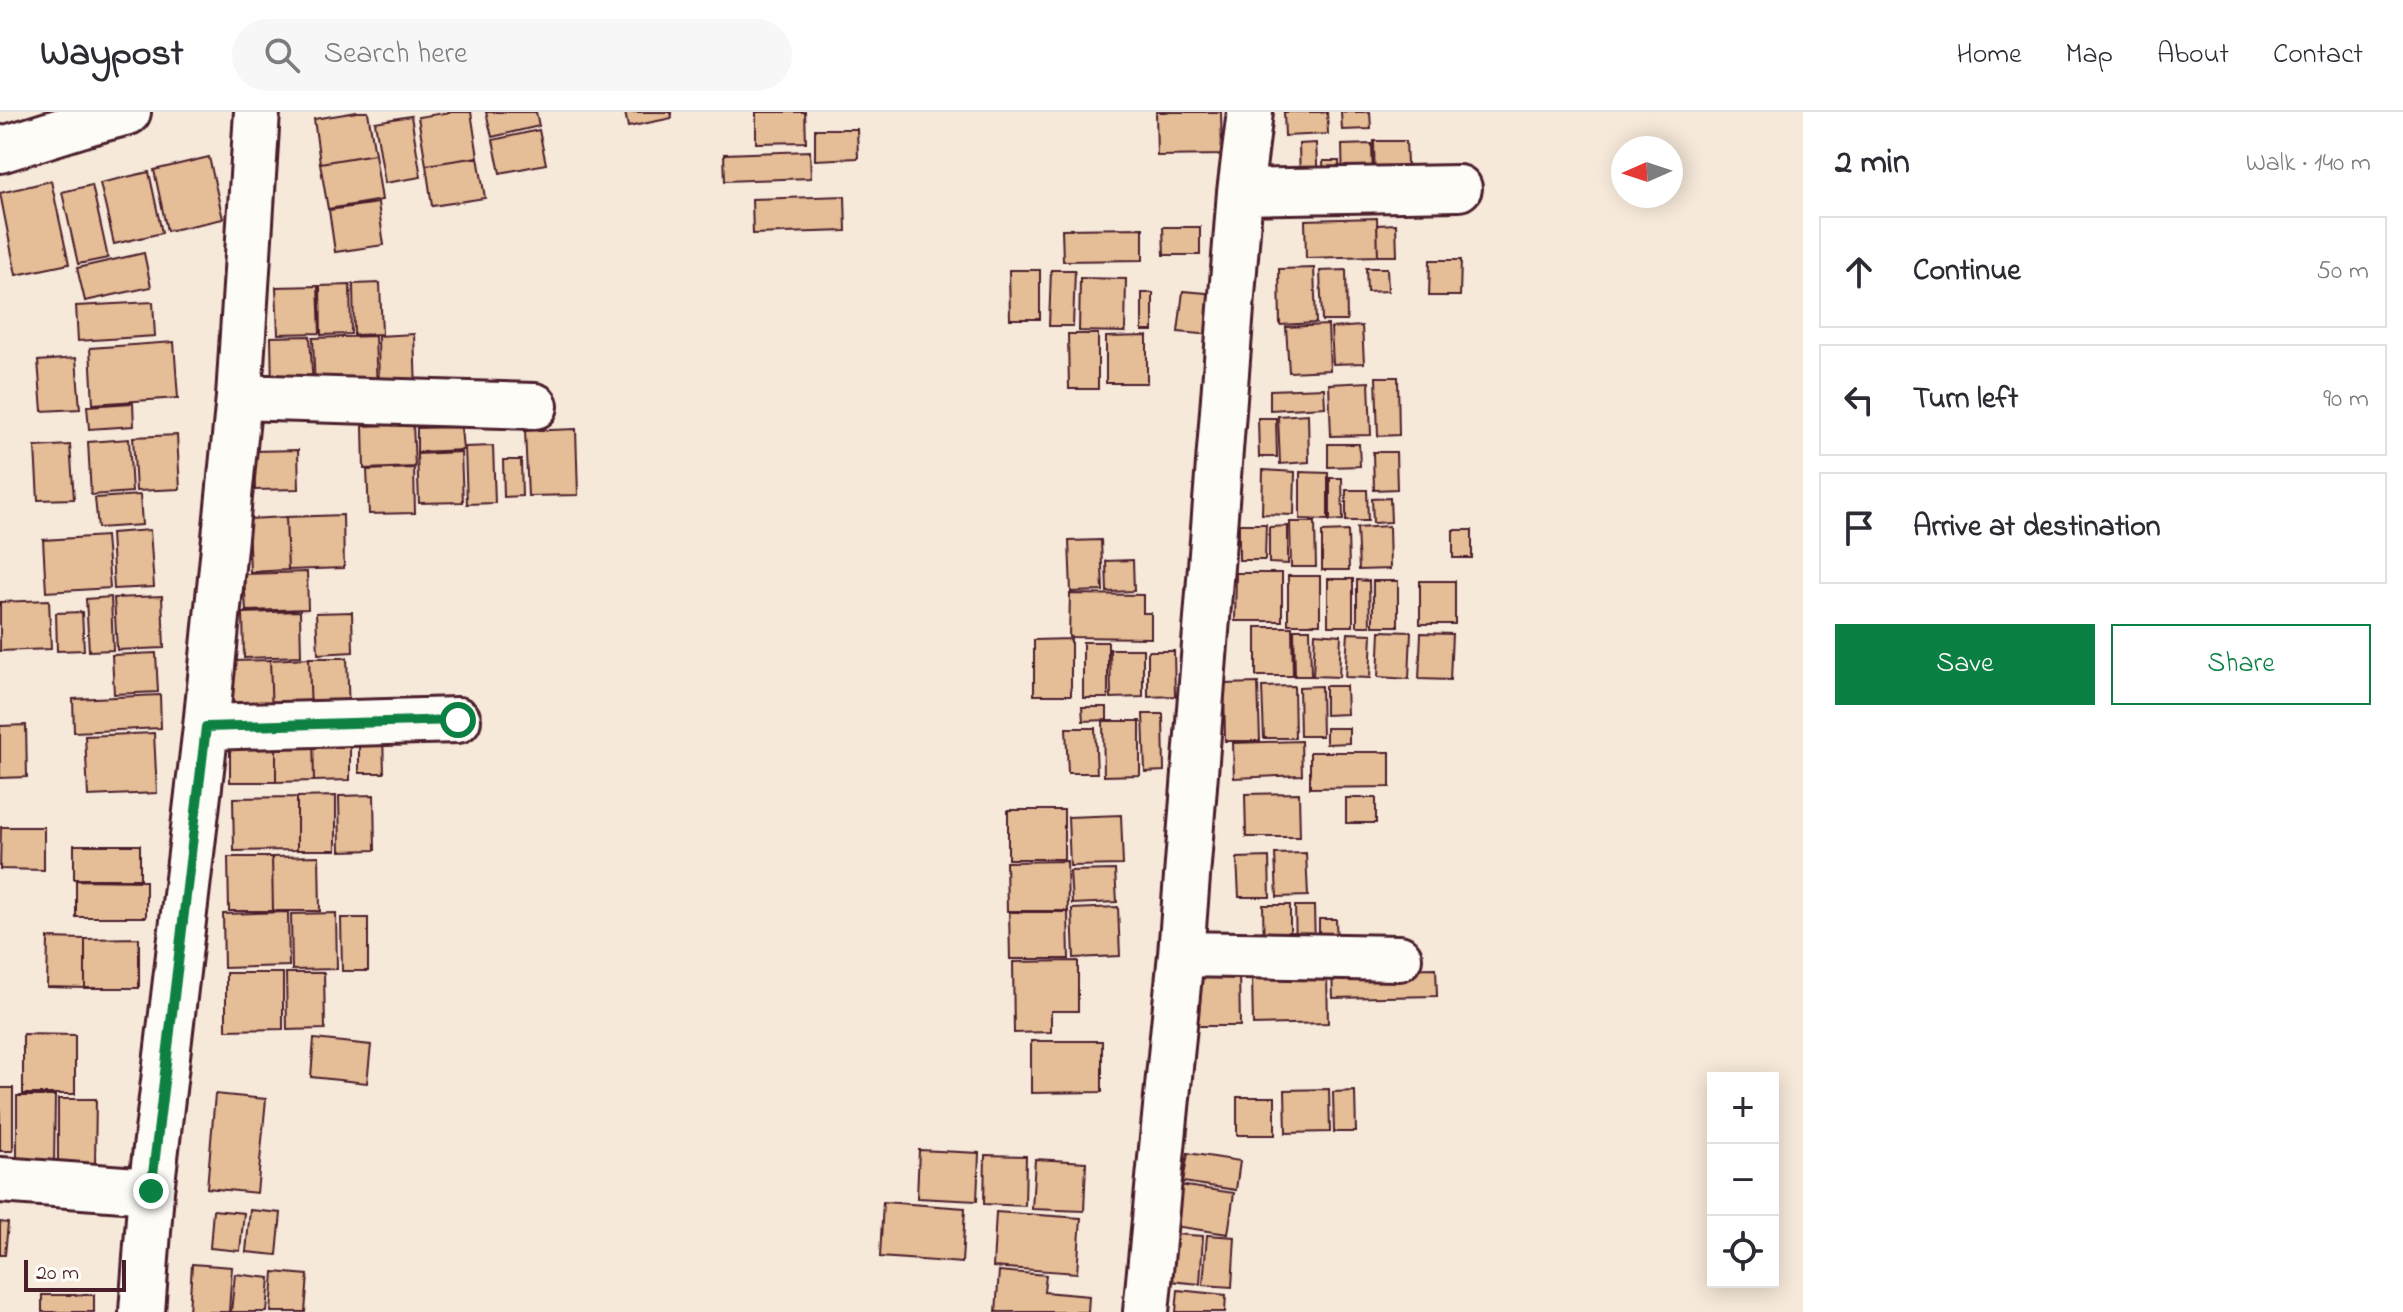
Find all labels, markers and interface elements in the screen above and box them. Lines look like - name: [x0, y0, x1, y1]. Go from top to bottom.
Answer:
- search box: [232, 19, 792, 91]
- text: Waypost: [40, 27, 184, 83]
- icon: search: [260, 33, 304, 77]
- text: Search here: [324, 33, 467, 77]
- text: Home: [1956, 35, 2022, 76]
- text: Map: [2066, 35, 2113, 76]
- text: About: [2157, 35, 2229, 76]
- text: Contact: [2273, 35, 2363, 76]
- north arrow: [1611, 136, 1683, 208]
- text: 2 min: [1835, 139, 1910, 189]
- text: Walk · 140 m: [2246, 145, 2371, 183]
- icon: ahead: [1837, 250, 1881, 294]
- text: Continue: [1913, 250, 2021, 294]
- text: 50 m: [2316, 253, 2369, 291]
- icon: left: [1837, 378, 1881, 422]
- text: Turn left: [1913, 378, 2018, 422]
- text: 90 m: [2323, 381, 2369, 419]
- icon: arrive: [1837, 506, 1881, 550]
- text: Arrive at destination: [1913, 506, 2161, 550]
- button: Save: [1835, 624, 2095, 705]
- button: Share: [2111, 624, 2371, 705]
- route start: [440, 702, 476, 738]
- map controls: [1707, 1072, 1779, 1288]
- button: +: [1707, 1072, 1779, 1144]
- button: −: [1707, 1144, 1779, 1216]
- route end: [133, 1173, 169, 1209]
- button: locate: [1707, 1216, 1779, 1288]
- scale bar: [24, 1256, 126, 1292]
- text: 20 m: [36, 1258, 79, 1290]

